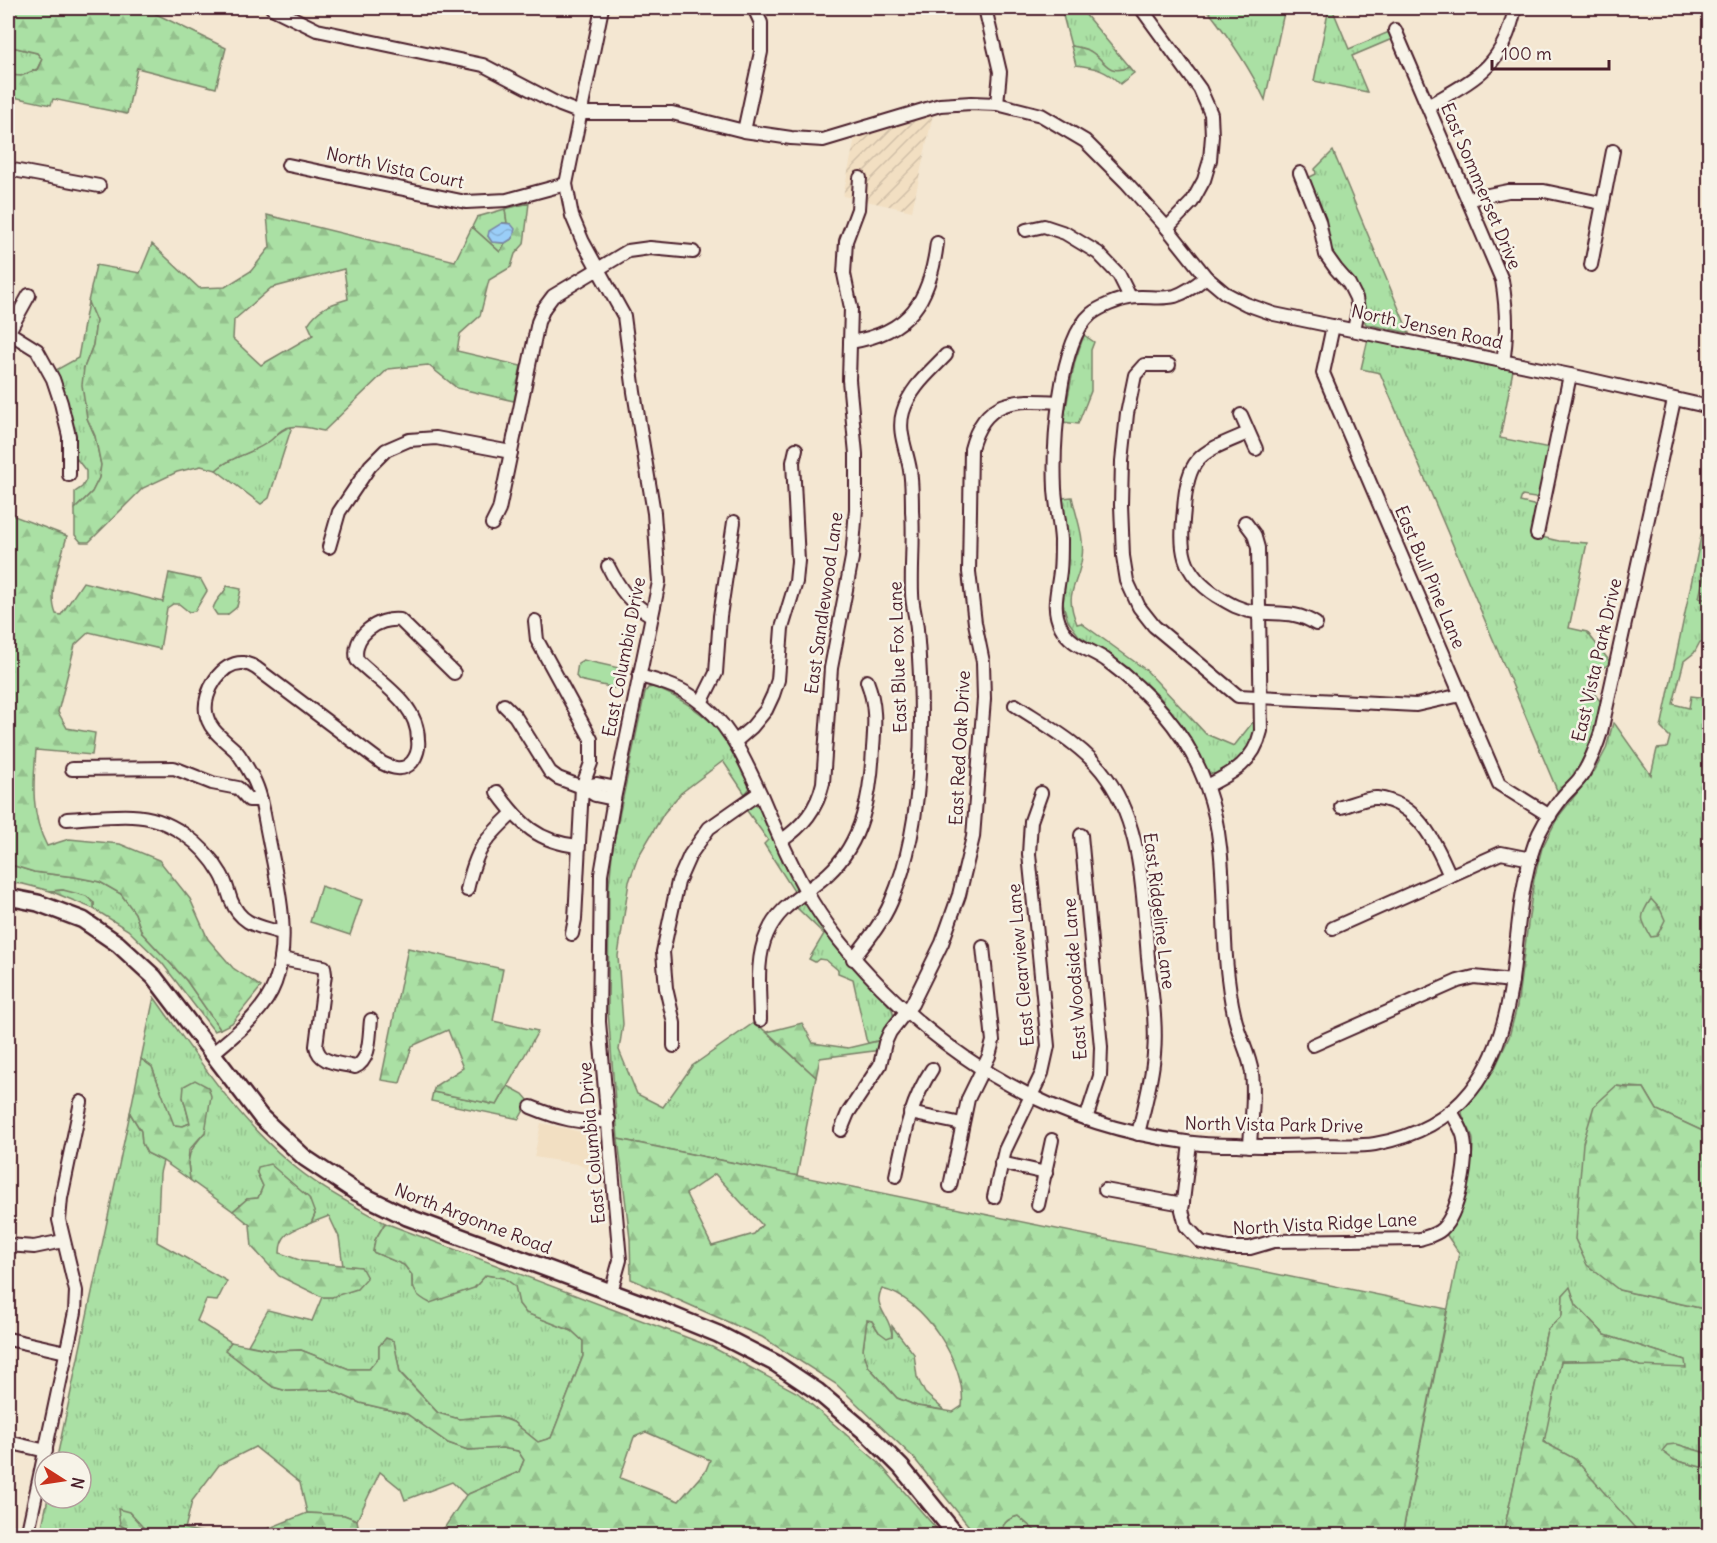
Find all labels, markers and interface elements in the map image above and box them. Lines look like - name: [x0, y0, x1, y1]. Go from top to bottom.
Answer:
- scale bar: [1492, 33, 1609, 71]
- text: 100 m: [1501, 42, 1552, 65]
- street label: East Sommerset Drive: [1436, 99, 1527, 273]
- street label: North Vista Court: [324, 142, 466, 193]
- street label: North Jensen Road: [1349, 299, 1505, 354]
- street label: East Bull Pine Lane: [1390, 502, 1471, 652]
- street label: East Sandlewood Lane: [799, 510, 848, 695]
- street label: East Columbia Drive: [597, 575, 650, 739]
- street label: East Vista Park Drive: [1566, 576, 1627, 744]
- street label: East Blue Fox Lane: [883, 581, 912, 733]
- street label: East Red Oak Drive: [944, 670, 975, 826]
- street label: East Ridgeline Lane: [1138, 831, 1181, 990]
- street label: East Clearview Lane: [1002, 883, 1039, 1047]
- street label: East Woodside Lane: [1057, 897, 1092, 1061]
- street label: East Columbia Drive: [573, 1061, 610, 1225]
- street label: North Vista Park Drive: [1185, 1111, 1364, 1138]
- street label: North Argonne Road: [391, 1178, 555, 1259]
- street label: North Vista Ridge Lane: [1232, 1207, 1418, 1240]
- north arrow: [33, 1450, 93, 1510]
- text: N: [67, 1476, 89, 1491]

